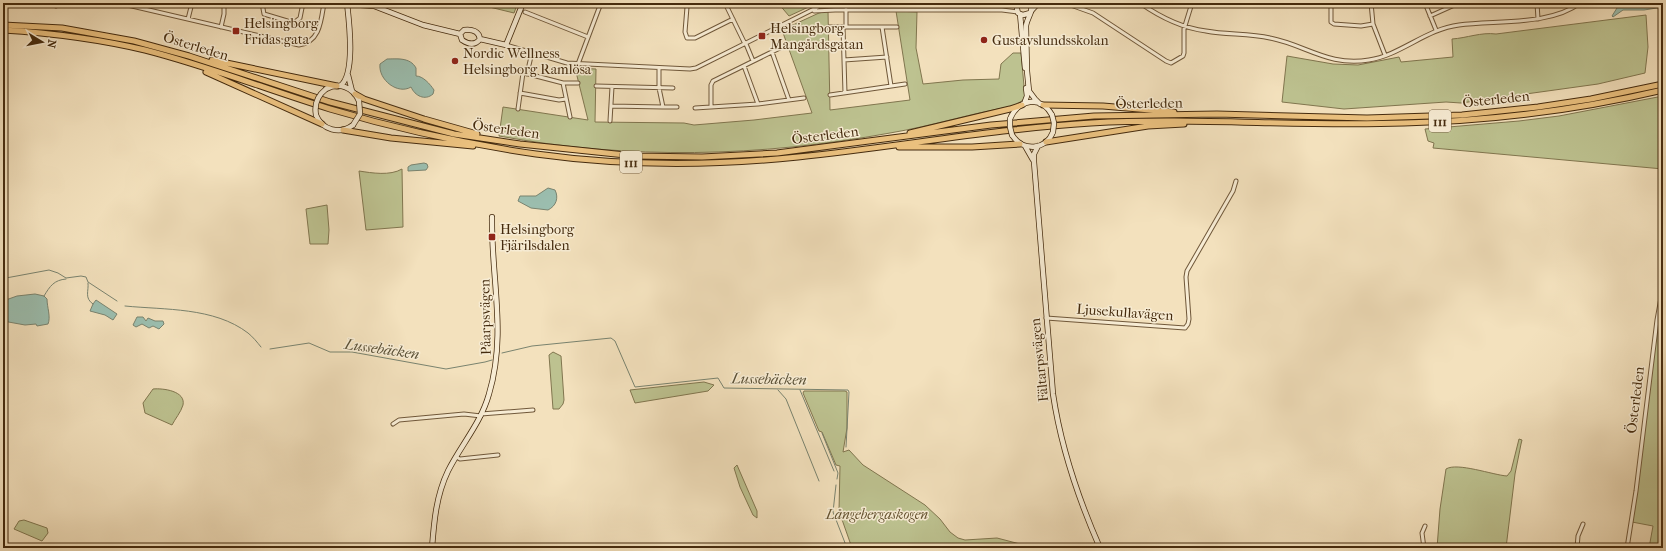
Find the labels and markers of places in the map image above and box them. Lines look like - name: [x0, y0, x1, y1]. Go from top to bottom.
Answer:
- place label: Helsingborg Fridas gata: [244, 15, 319, 48]
- place label: Helsingborg Mangårdsgatan: [770, 20, 864, 53]
- marker: Helsingborg Fridas gata: [231, 26, 241, 36]
- marker: Helsingborg Mangårdsgatan: [757, 31, 767, 41]
- place label: Gustavslundsskolan: [992, 32, 1109, 49]
- marker: Gustavslundsskolan: [979, 35, 989, 45]
- place label: Nordic Wellness Helsingborg Ramlösa: [463, 45, 592, 78]
- marker: Nordic Wellness Helsingborg Ramlösa: [450, 56, 460, 66]
- place label: Helsingborg Fjärilsdalen: [500, 221, 575, 254]
- marker: Helsingborg Fjärilsdalen: [487, 232, 497, 242]

